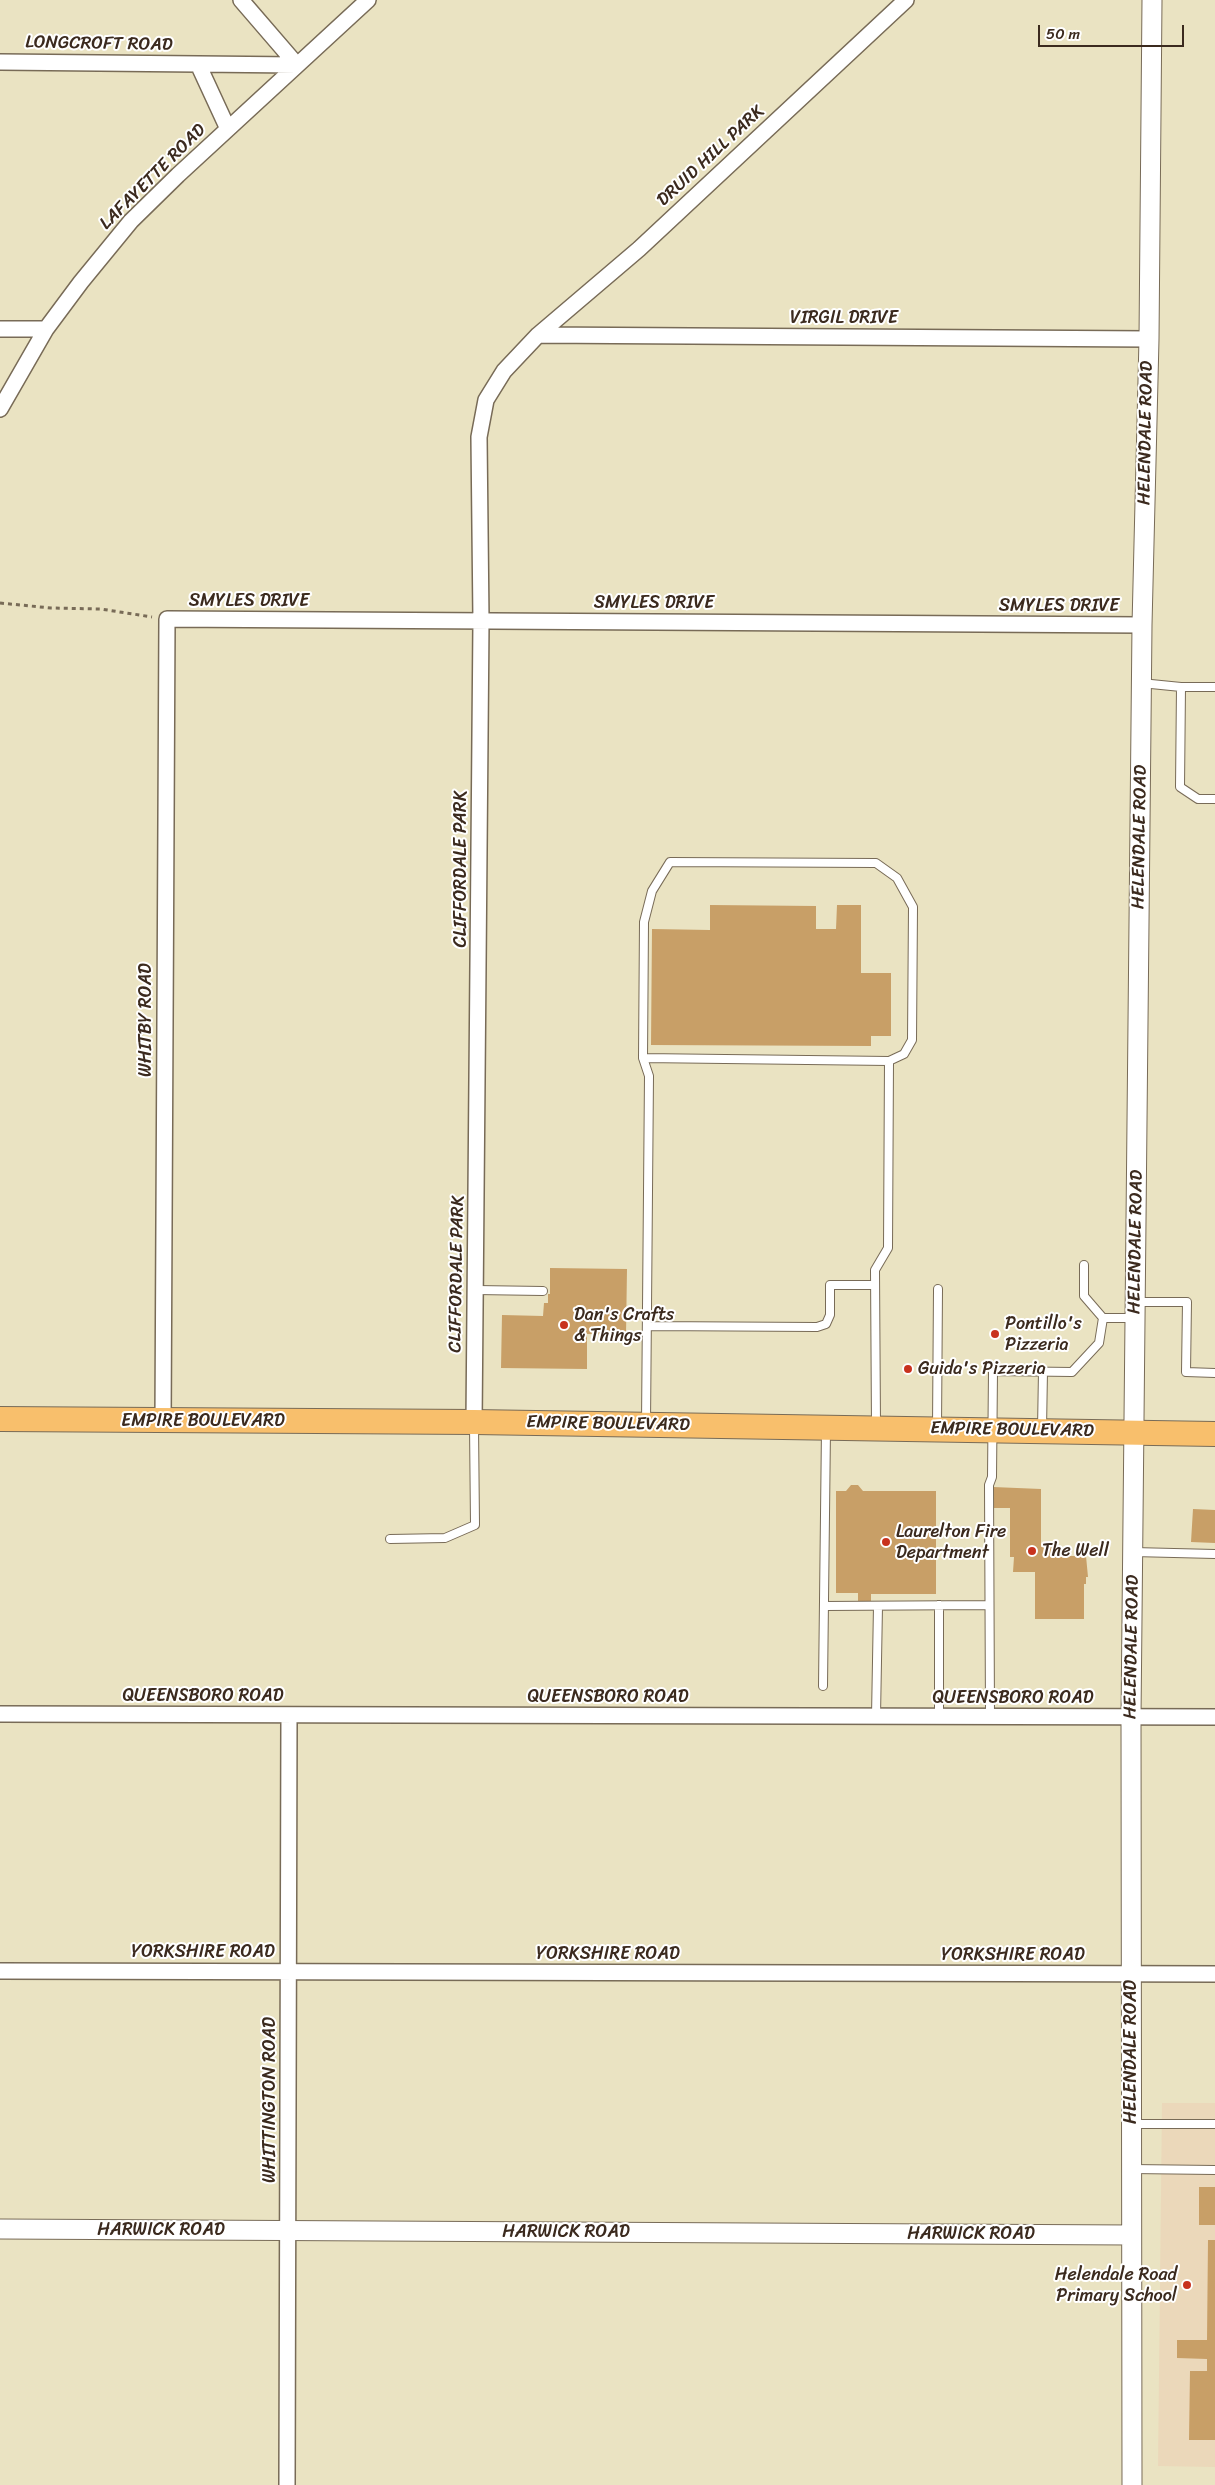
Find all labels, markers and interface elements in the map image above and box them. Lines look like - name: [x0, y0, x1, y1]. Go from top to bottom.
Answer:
- scale bar: [1040, 15, 1186, 47]
- text: 50 m: [1046, 21, 1080, 47]
- street label: LONGCROFT ROAD: [25, 32, 173, 56]
- street label: DRUID HILL PARK: [653, 101, 769, 211]
- street label: LAFAYETTE ROAD: [96, 120, 210, 234]
- street label: VIRGIL DRIVE: [790, 307, 898, 329]
- street label: HELENDALE ROAD: [1134, 361, 1158, 505]
- street label: SMYLES DRIVE: [189, 590, 309, 612]
- street label: SMYLES DRIVE: [594, 592, 714, 614]
- street label: SMYLES DRIVE: [999, 595, 1119, 617]
- street label: HELENDALE ROAD: [1128, 765, 1152, 909]
- street label: CLIFFORDALE PARK: [450, 790, 472, 948]
- street label: WHITBY ROAD: [135, 963, 157, 1077]
- street label: HELENDALE ROAD: [1124, 1170, 1148, 1314]
- street label: CLIFFORDALE PARK: [445, 1195, 469, 1353]
- place label: Dan's Crafts & Things: [574, 1304, 674, 1346]
- place label: Pontillo's Pizzeria: [1005, 1313, 1082, 1356]
- marker: Dan's Crafts & Things: [558, 1319, 570, 1331]
- marker: Pontillo's Pizzeria: [989, 1328, 1001, 1340]
- place label: Guida's Pizzeria: [918, 1358, 1046, 1380]
- marker: Guida's Pizzeria: [902, 1363, 914, 1375]
- street label: EMPIRE BOULEVARD: [121, 1410, 285, 1432]
- street label: EMPIRE BOULEVARD: [526, 1412, 690, 1436]
- street label: EMPIRE BOULEVARD: [930, 1418, 1094, 1442]
- place label: Laurelton Fire Department: [896, 1521, 1006, 1564]
- marker: Laurelton Fire Department: [880, 1536, 892, 1548]
- place label: The Well: [1042, 1540, 1109, 1562]
- marker: The Well: [1026, 1545, 1038, 1557]
- street label: HELENDALE ROAD: [1120, 1575, 1144, 1719]
- street label: QUEENSBORO ROAD: [122, 1685, 284, 1707]
- street label: QUEENSBORO ROAD: [527, 1686, 689, 1708]
- street label: QUEENSBORO ROAD: [932, 1687, 1094, 1709]
- street label: YORKSHIRE ROAD: [131, 1941, 275, 1963]
- street label: YORKSHIRE ROAD: [536, 1943, 680, 1965]
- street label: YORKSHIRE ROAD: [941, 1944, 1085, 1966]
- street label: HELENDALE ROAD: [1120, 1980, 1142, 2124]
- street label: WHITTINGTON ROAD: [259, 2017, 281, 2183]
- street label: HARWICK ROAD: [97, 2219, 225, 2241]
- street label: HARWICK ROAD: [502, 2221, 630, 2243]
- street label: HARWICK ROAD: [907, 2223, 1035, 2245]
- place label: Helendale Road Primary School: [1055, 2264, 1177, 2306]
- marker: Helendale Road Primary School: [1181, 2279, 1193, 2291]

